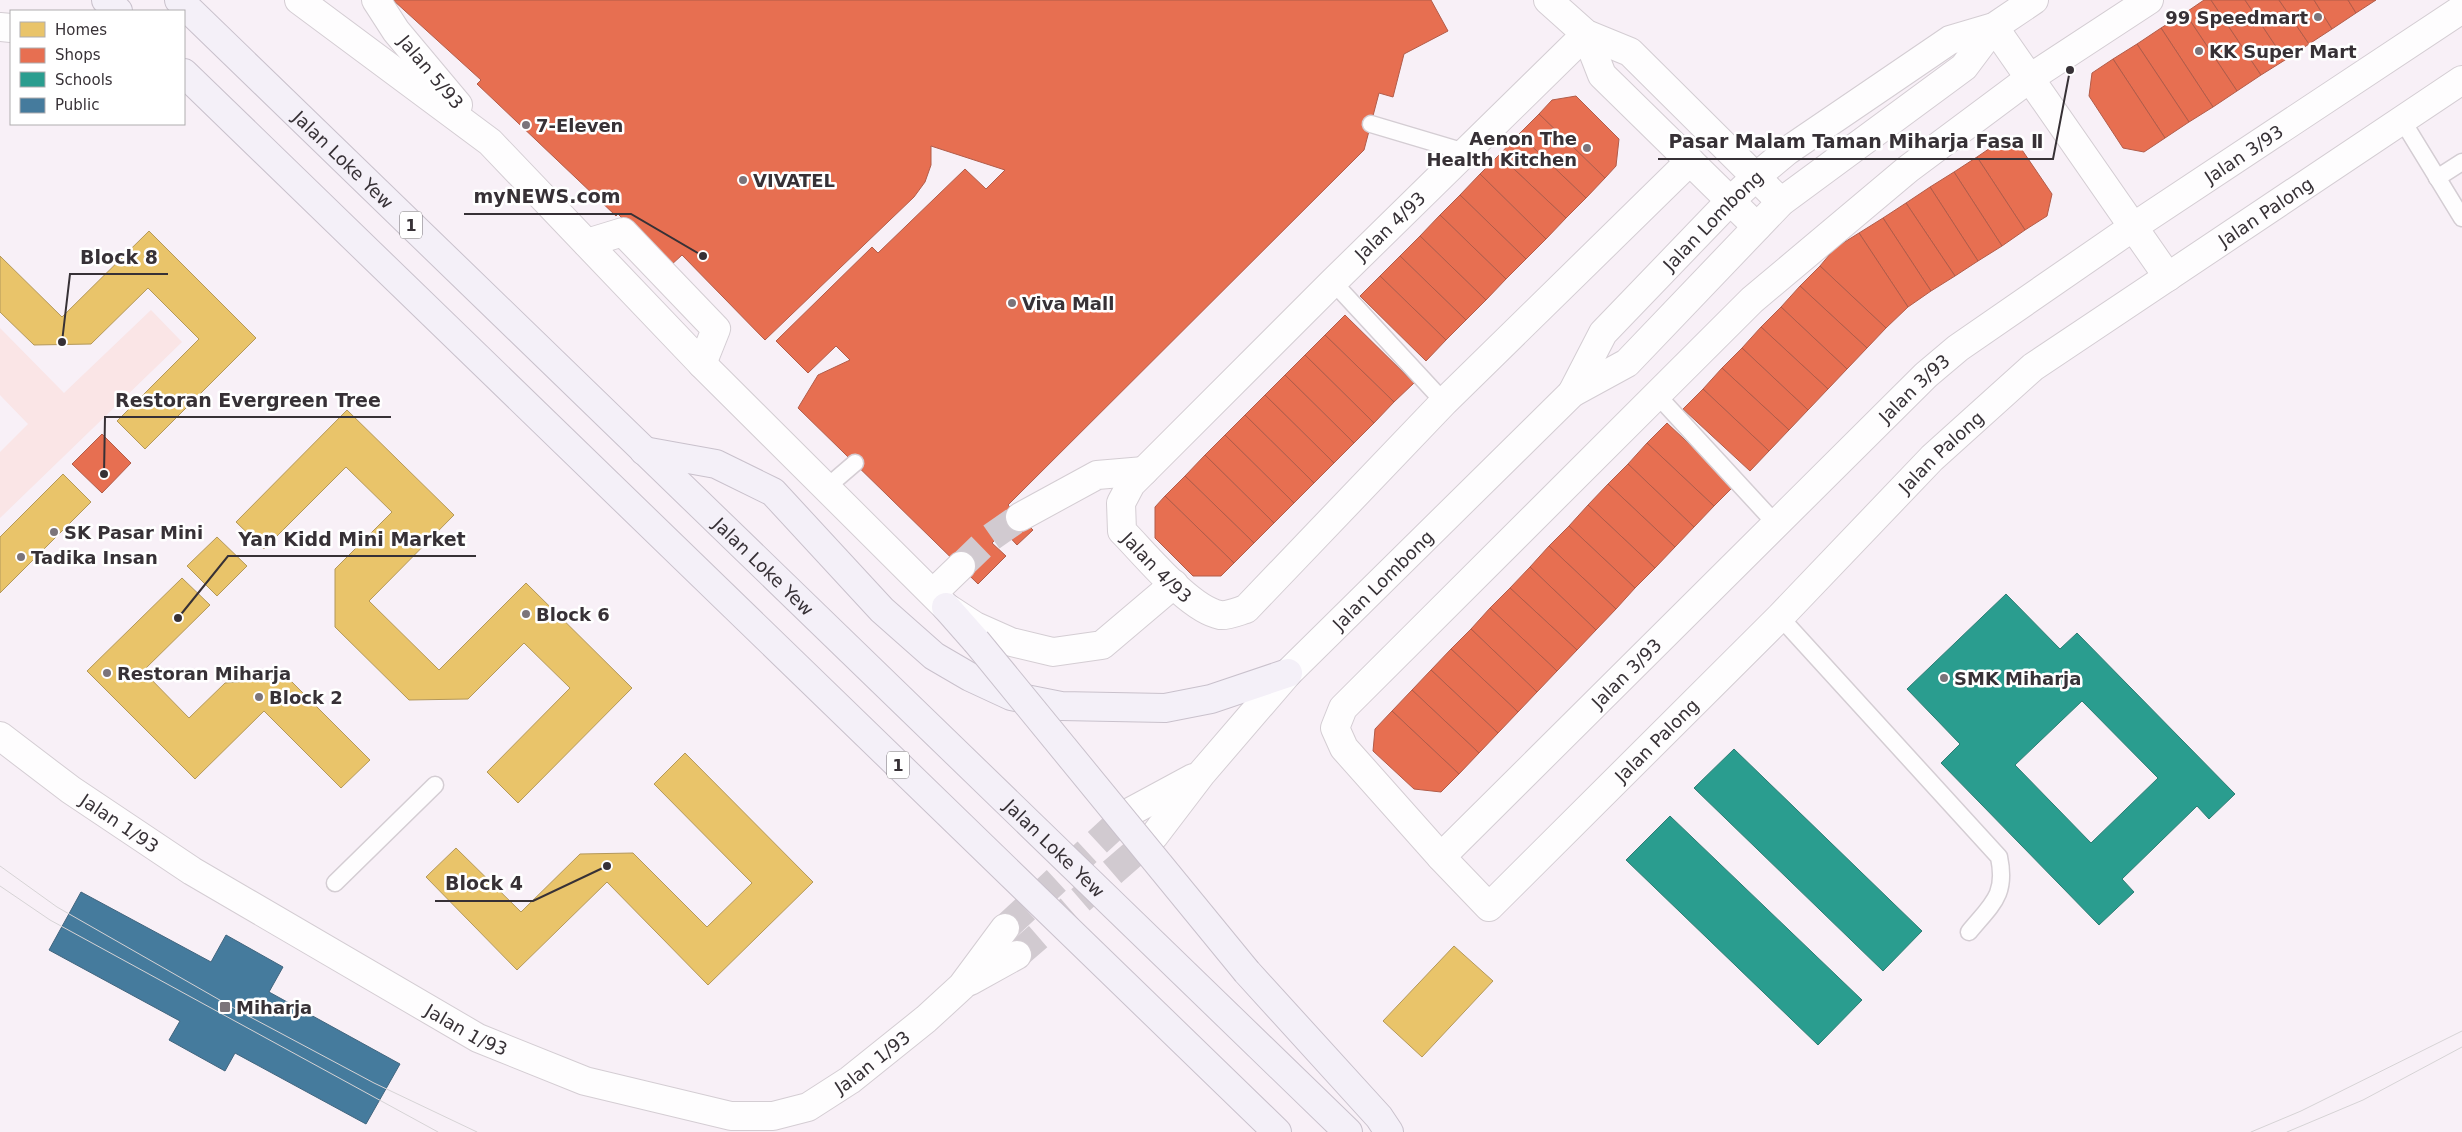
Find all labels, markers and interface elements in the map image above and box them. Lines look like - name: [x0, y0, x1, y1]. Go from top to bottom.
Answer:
- place label: 99 Speedmart: [2165, 7, 2308, 28]
- legend: [10, 10, 185, 125]
- marker: 99 Speedmart: [2312, 11, 2324, 23]
- text: Homes: [55, 21, 107, 39]
- street label: Jalan 5/93: [393, 30, 468, 113]
- place label: KK Super Mart: [2209, 41, 2357, 62]
- marker: KK Super Mart: [2193, 45, 2205, 57]
- text: Shops: [55, 46, 101, 64]
- text: Schools: [55, 71, 113, 89]
- text: Public: [55, 96, 99, 114]
- street label: Jalan Loke Yew: [288, 105, 398, 213]
- place label: 7-Eleven: [536, 115, 623, 136]
- marker: 7-Eleven: [520, 119, 532, 131]
- street label: Jalan 3/93: [2199, 120, 2287, 188]
- callout: Pasar Malam Taman Miharja Fasa Ⅱ: [1658, 125, 2053, 159]
- place label: Aenon The Health Kitchen: [1426, 128, 1577, 170]
- text: Pasar Malam Taman Miharja Fasa Ⅱ: [1669, 130, 2043, 152]
- marker: Aenon The Health Kitchen: [1581, 142, 1593, 154]
- street label: Jalan Lombong: [1658, 166, 1767, 275]
- place label: VIVATEL: [753, 170, 835, 191]
- street label: Jalan Palong: [2213, 172, 2317, 251]
- marker: VIVATEL: [737, 174, 749, 186]
- callout: myNEWS.com: [464, 180, 631, 214]
- text: myNEWS.com: [473, 185, 621, 207]
- street label: Jalan 4/93: [1350, 187, 1430, 265]
- road number: 1: [400, 212, 422, 238]
- callout: Block 8: [70, 240, 168, 274]
- text: Block 8: [80, 246, 158, 268]
- place label: Viva Mall: [1022, 293, 1114, 314]
- marker: Viva Mall: [1006, 297, 1018, 309]
- street label: Jalan 3/93: [1873, 349, 1954, 427]
- callout: Restoran Evergreen Tree: [105, 383, 391, 417]
- text: Restoran Evergreen Tree: [115, 389, 381, 411]
- street label: Jalan Palong: [1893, 406, 1988, 498]
- street label: Jalan Loke Yew: [709, 512, 818, 619]
- place label: SK Pasar Mini: [64, 522, 203, 543]
- callout: Yan Kidd Mini Market: [228, 522, 476, 556]
- street label: Jalan Lombong: [1327, 525, 1437, 635]
- marker: SK Pasar Mini: [48, 526, 60, 538]
- street label: Jalan 4/93: [1117, 527, 1196, 607]
- text: Yan Kidd Mini Market: [237, 528, 466, 550]
- place label: Tadika Insan: [31, 547, 158, 568]
- marker: Tadika Insan: [15, 551, 27, 563]
- place label: Block 6: [536, 604, 610, 625]
- marker: Block 6: [520, 608, 532, 620]
- street label: Jalan 3/93: [1586, 634, 1665, 713]
- place label: Restoran Miharja: [117, 663, 291, 684]
- marker: Restoran Miharja: [101, 667, 113, 679]
- place label: SMK Miharja: [1954, 668, 2081, 689]
- marker: SMK Miharja: [1938, 672, 1950, 684]
- place label: Block 2: [269, 687, 343, 708]
- marker: Block 2: [253, 691, 265, 703]
- street label: Jalan Palong: [1610, 694, 1703, 787]
- road number: 1: [887, 752, 909, 778]
- street label: Jalan 1/93: [76, 788, 163, 856]
- street label: Jalan Loke Yew: [1000, 794, 1109, 901]
- callout: Block 4: [435, 867, 533, 901]
- text: Block 4: [445, 872, 523, 894]
- place label: Miharja: [236, 997, 312, 1018]
- street label: Jalan 1/93: [421, 999, 511, 1059]
- marker: Miharja: [218, 1000, 232, 1014]
- street label: Jalan 1/93: [830, 1026, 914, 1098]

